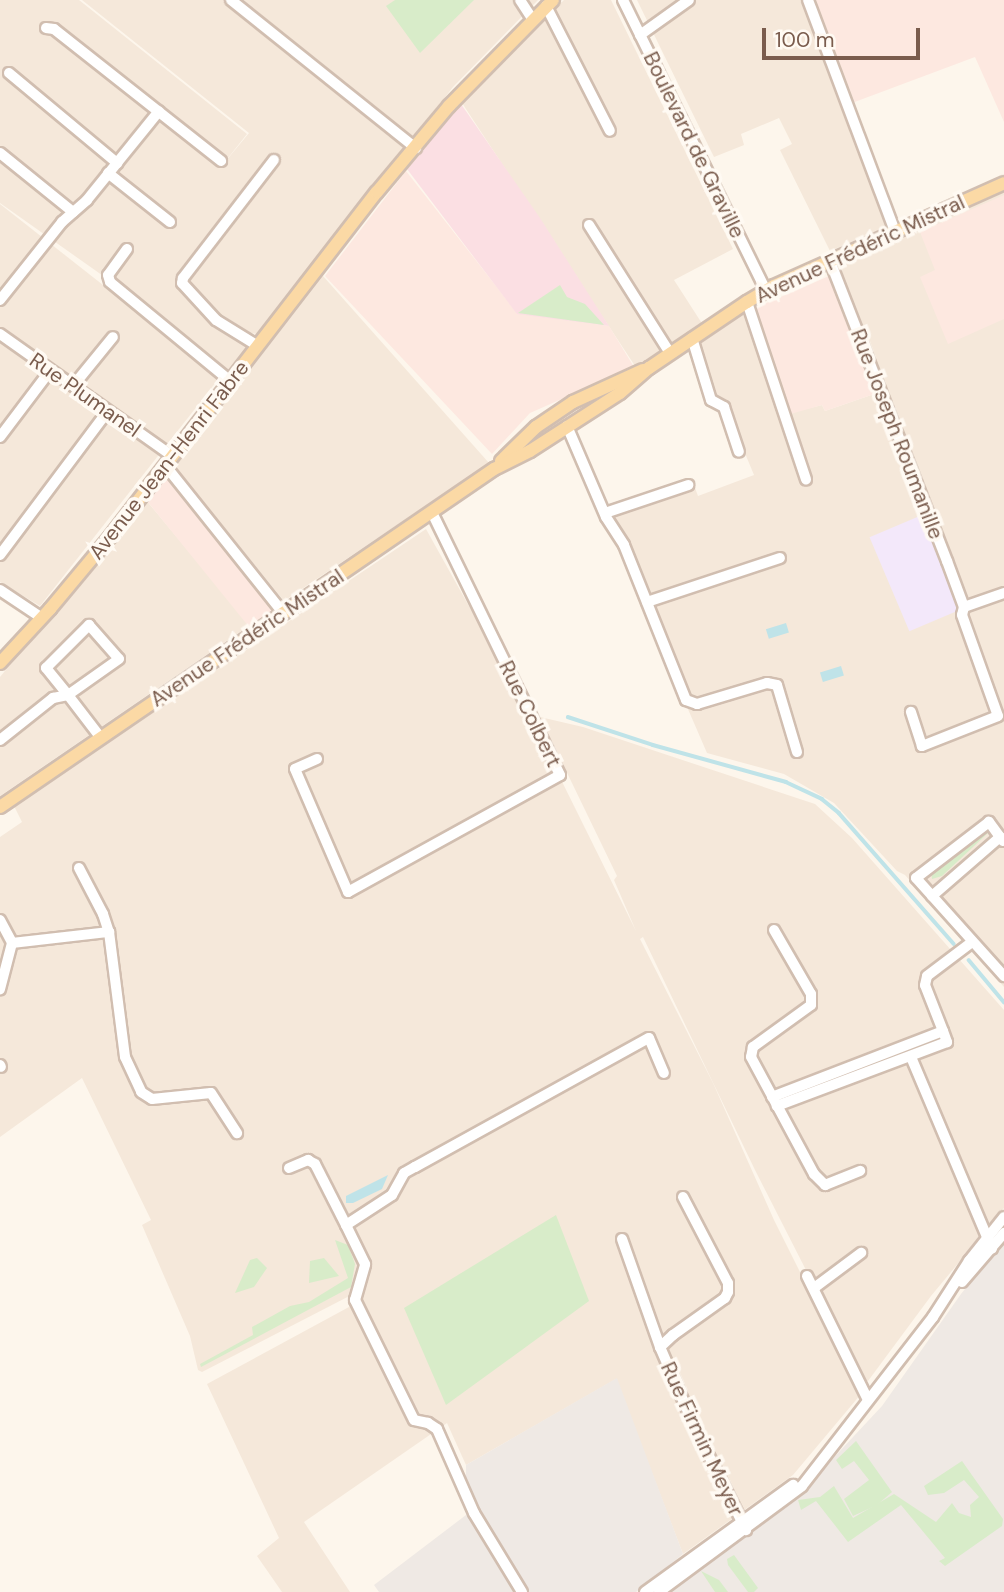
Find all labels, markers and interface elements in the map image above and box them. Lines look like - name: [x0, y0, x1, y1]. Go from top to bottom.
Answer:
- scale bar: [766, 14, 923, 58]
- text: 100 m: [775, 26, 835, 54]
- street label: Boulevard de Graville: [638, 48, 750, 242]
- street label: Avenue Frédéric Mistral: [751, 189, 969, 309]
- street label: Rue Joseph Roumanille: [845, 325, 949, 543]
- street label: Rue Plumanel: [25, 347, 145, 443]
- street label: Avenue Jean-Henri Fabre: [84, 356, 254, 564]
- street label: Avenue Frédéric Mistral: [145, 564, 349, 712]
- street label: Rue Colbert: [493, 657, 567, 771]
- street label: Rue Firmin Meyer: [655, 1358, 749, 1520]

